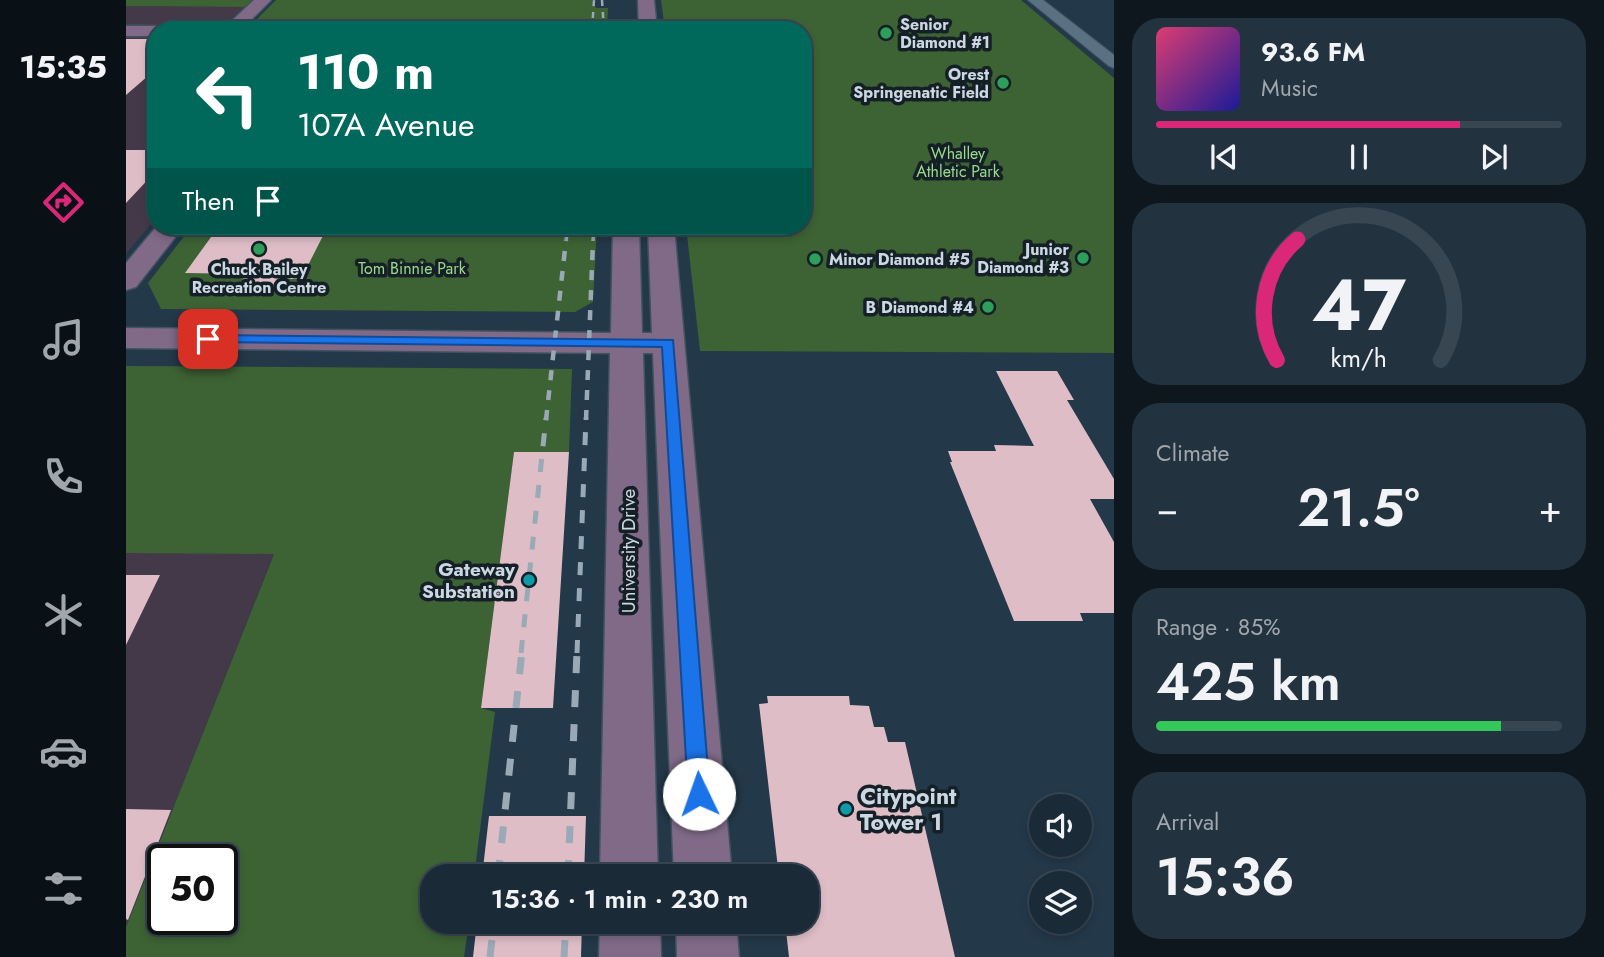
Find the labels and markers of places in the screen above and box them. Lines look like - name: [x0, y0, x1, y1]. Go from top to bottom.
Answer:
- place label: Senior Diamond #1: [900, 13, 990, 54]
- marker: Senior Diamond #1: [878, 25, 894, 41]
- place label: Orest Springenatic Field: [853, 63, 990, 104]
- marker: Orest Springenatic Field: [995, 75, 1011, 91]
- place label: Junior Diamond #3: [977, 238, 1069, 279]
- marker: Chuck Bailey Recreation Centre: [251, 241, 267, 257]
- place label: Minor Diamond #5: [829, 248, 970, 271]
- marker: Junior Diamond #3: [1075, 250, 1091, 266]
- marker: Minor Diamond #5: [807, 251, 823, 267]
- place label: Chuck Bailey Recreation Centre: [192, 258, 326, 299]
- place label: B Diamond #4: [866, 296, 974, 319]
- marker: B Diamond #4: [980, 299, 996, 315]
- pin: [178, 309, 238, 369]
- place label: Gateway Substation: [422, 556, 516, 605]
- marker: Gateway Substation: [521, 572, 537, 588]
- place label: Citypoint Tower 1: [860, 779, 957, 839]
- marker: Citypoint Tower 1: [838, 801, 854, 817]

